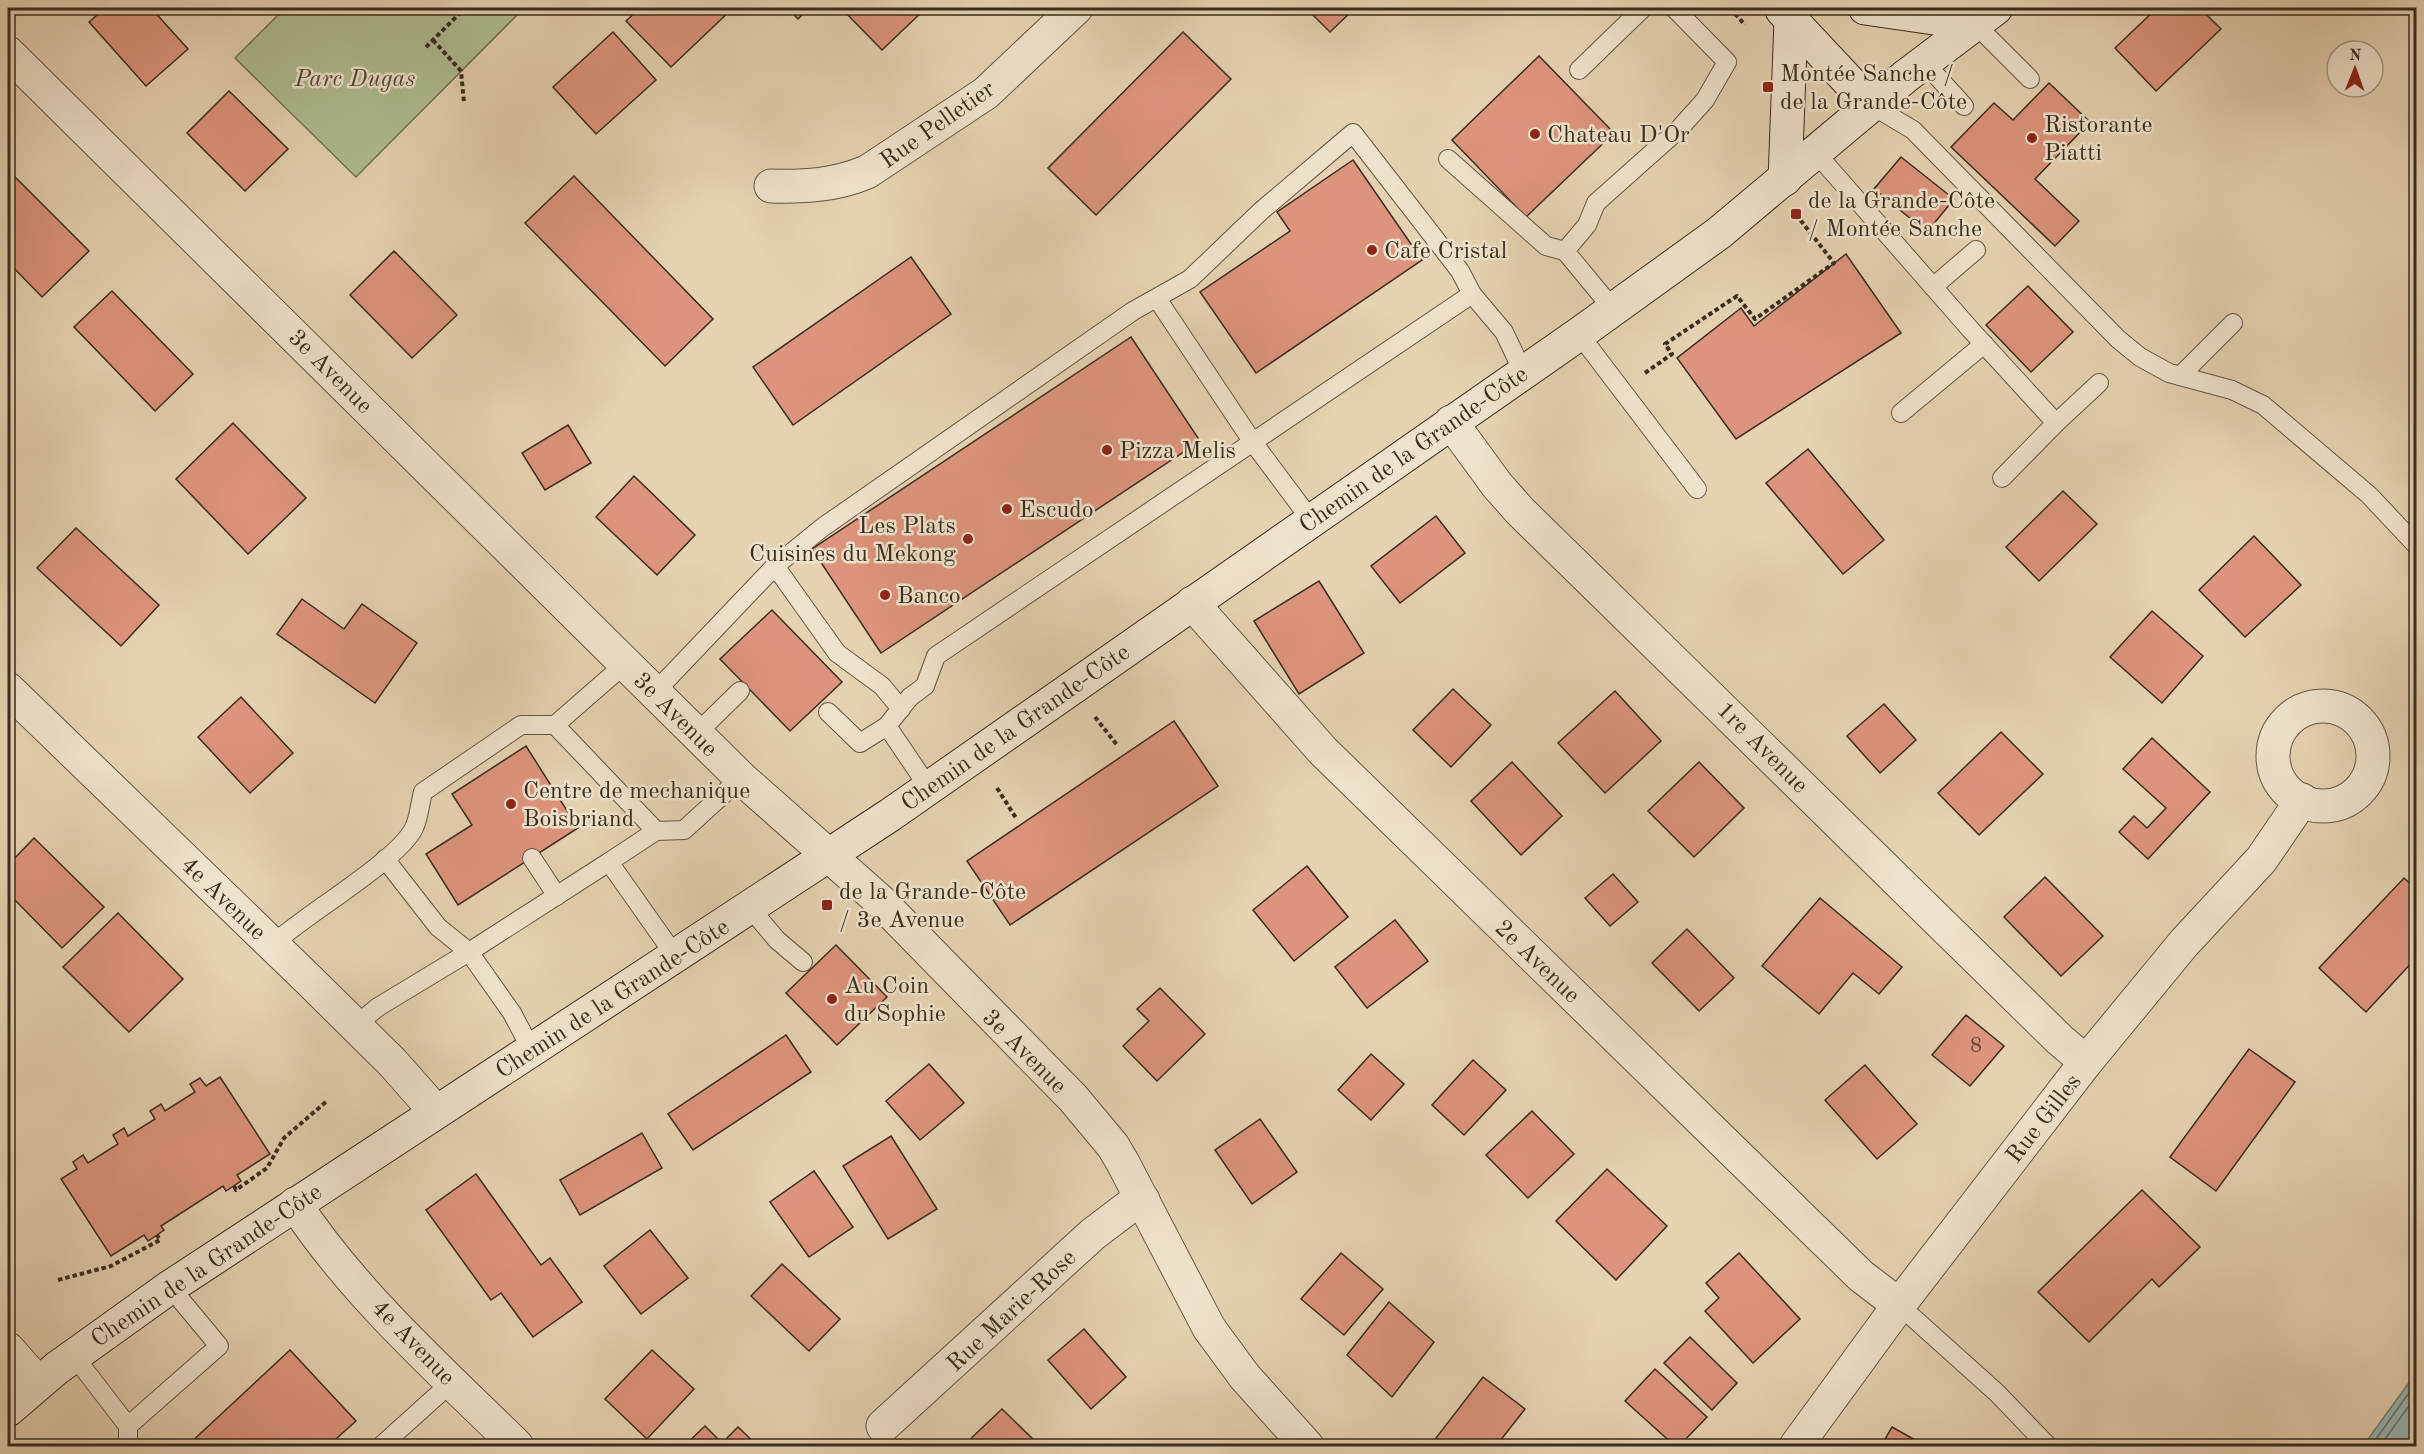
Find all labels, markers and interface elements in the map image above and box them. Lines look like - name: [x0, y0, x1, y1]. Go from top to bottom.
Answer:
- north arrow: [2325, 39, 2385, 99]
- text: N: [2349, 48, 2362, 64]
- place label: Montée Sanche / de la Grande-Côte: [1780, 63, 1967, 115]
- park label: Parc Dugas: [294, 68, 415, 92]
- street label: Rue Pelletier: [877, 77, 1000, 174]
- marker: Montée Sanche / de la Grande-Côte: [1761, 80, 1775, 94]
- place label: Ristorante Piatti: [2044, 114, 2152, 166]
- place label: Chateau D'Or: [1547, 124, 1690, 148]
- marker: Chateau D'Or: [1528, 127, 1542, 141]
- marker: Ristorante Piatti: [2025, 131, 2039, 145]
- place label: de la Grande-Côte / Montée Sanche: [1808, 190, 1995, 242]
- marker: de la Grande-Côte / Montée Sanche: [1789, 207, 1803, 221]
- place label: Cafe Cristal: [1384, 240, 1507, 264]
- marker: Cafe Cristal: [1365, 243, 1379, 257]
- street label: 3e Avenue: [283, 326, 376, 419]
- street label: Chemin de la Grande-Côte: [1296, 363, 1533, 539]
- place label: Pizza Melis: [1119, 440, 1236, 464]
- marker: Pizza Melis: [1100, 443, 1114, 457]
- place label: Escudo: [1019, 499, 1094, 523]
- marker: Escudo: [1000, 502, 1014, 516]
- place label: Les Plats Cuisines du Mekong: [749, 515, 956, 567]
- marker: Les Plats Cuisines du Mekong: [961, 532, 975, 546]
- place label: Banco: [897, 585, 961, 609]
- marker: Banco: [878, 588, 892, 602]
- street label: Chemin de la Grande-Côte: [898, 641, 1135, 817]
- street label: 3e Avenue: [628, 669, 721, 762]
- street label: 1re Avenue: [1711, 698, 1812, 799]
- place label: Centre de mechanique Boisbriand: [523, 780, 750, 832]
- marker: Centre de mechanique Boisbriand: [504, 797, 518, 811]
- street label: 4e Avenue: [175, 853, 270, 946]
- place label: de la Grande-Côte / 3e Avenue: [839, 881, 1026, 933]
- marker: de la Grande-Côte / 3e Avenue: [820, 898, 834, 912]
- street label: Chemin de la Grande-Côte: [492, 915, 734, 1084]
- street label: 2e Avenue: [1489, 916, 1584, 1009]
- place label: Au Coin du Sophie: [844, 975, 946, 1027]
- marker: Au Coin du Sophie: [825, 992, 839, 1006]
- street label: 3e Avenue: [977, 1006, 1070, 1099]
- house number: 8: [1970, 1036, 1982, 1057]
- street label: Rue Gilles: [2003, 1070, 2087, 1168]
- street label: Chemin de la Grande-Côte: [87, 1181, 327, 1353]
- street label: Rue Marie-Rose: [943, 1246, 1081, 1377]
- street label: 4e Avenue: [366, 1296, 459, 1391]

